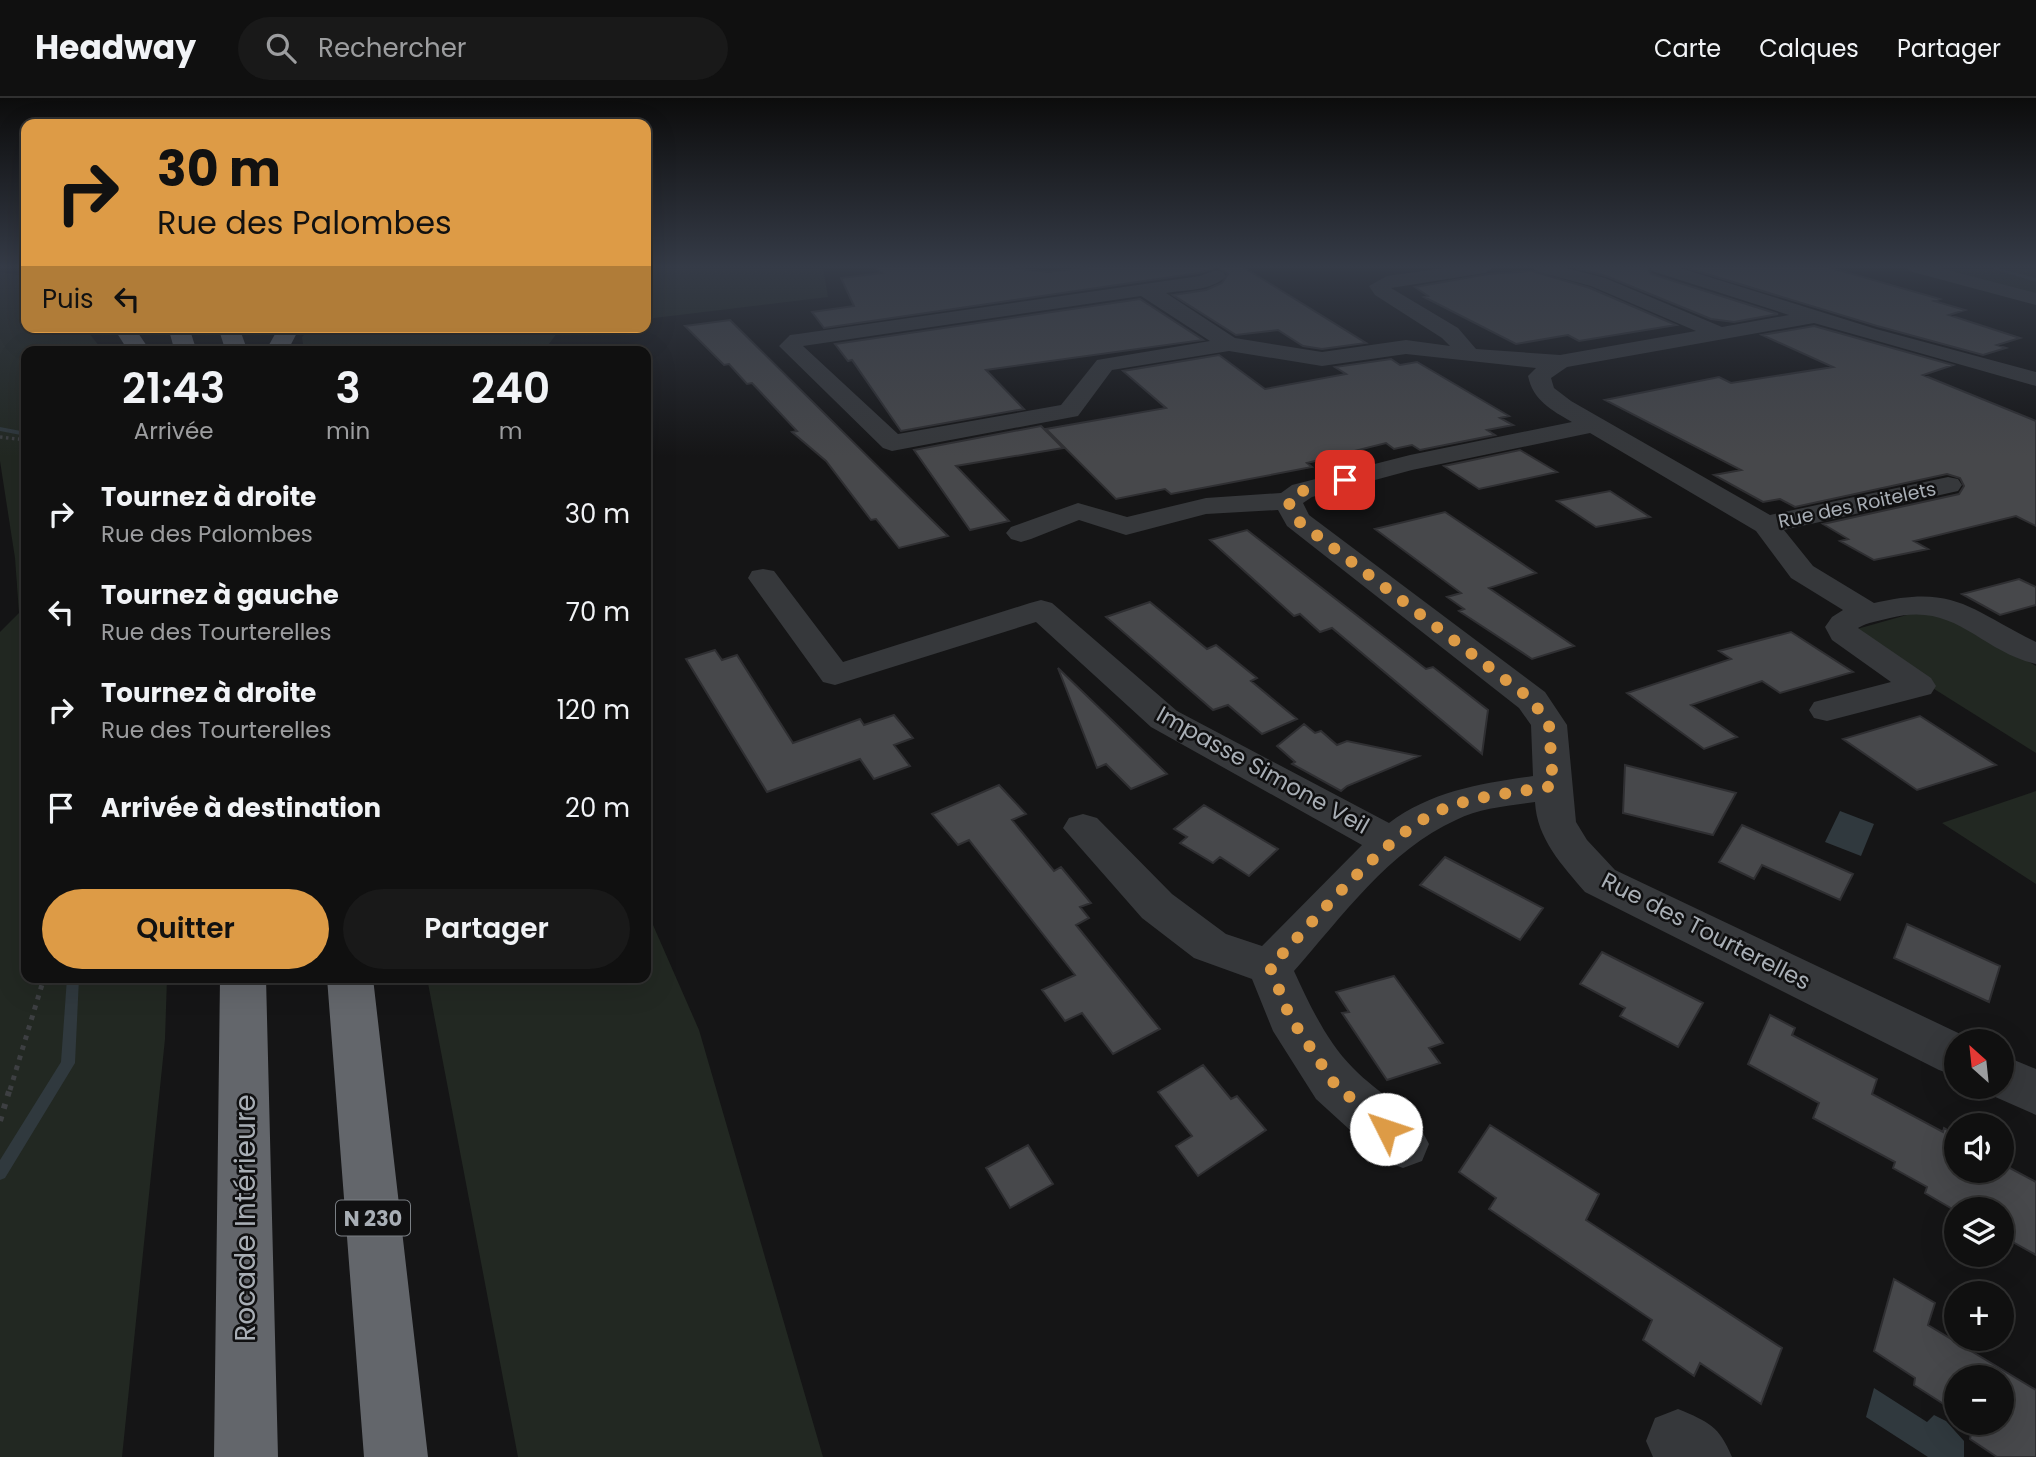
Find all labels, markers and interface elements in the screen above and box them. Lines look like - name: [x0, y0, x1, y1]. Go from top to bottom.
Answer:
- search box: [238, 17, 728, 80]
- text: Headway: [35, 24, 196, 71]
- icon: search: [262, 29, 300, 67]
- text: Rechercher: [318, 30, 467, 66]
- text: Carte: [1654, 32, 1721, 65]
- text: Calques: [1759, 32, 1859, 65]
- text: Partager: [1897, 32, 2001, 65]
- text: 30 m: [157, 135, 281, 203]
- icon: right: [42, 147, 133, 238]
- text: Rue des Palombes: [157, 200, 452, 245]
- icon: left: [108, 280, 146, 318]
- text: Puis: [42, 281, 94, 317]
- text: 21:43: [122, 359, 225, 418]
- text: 3: [336, 359, 361, 418]
- text: 240: [471, 359, 550, 418]
- text: Arrivée: [134, 415, 213, 447]
- text: min: [326, 415, 370, 447]
- text: m: [499, 415, 522, 447]
- pin: [1315, 450, 1375, 510]
- icon: arrive: [1326, 461, 1364, 499]
- street label: Rue des Roitelets: [1776, 475, 1938, 535]
- text: Tournez à droite: [101, 479, 316, 515]
- icon: right: [42, 495, 80, 533]
- text: 30 m: [565, 496, 630, 532]
- text: Rue des Palombes: [101, 518, 313, 550]
- text: Tournez à gauche: [101, 577, 339, 613]
- icon: left: [42, 593, 80, 631]
- text: 70 m: [566, 594, 630, 630]
- text: Rue des Tourterelles: [101, 616, 332, 648]
- text: Tournez à droite: [101, 675, 316, 711]
- icon: right: [42, 691, 80, 729]
- text: 120 m: [557, 692, 630, 728]
- street label: Impasse Simone Veil: [1151, 698, 1375, 842]
- text: Rue des Tourterelles: [101, 714, 332, 746]
- icon: arrive: [42, 789, 80, 827]
- text: Arrivée à destination: [101, 790, 381, 826]
- text: 20 m: [565, 790, 630, 826]
- street label: Rue des Tourterelles: [1596, 864, 1816, 998]
- button: Quitter: [42, 889, 329, 969]
- button: Partager: [343, 889, 630, 969]
- north arrow: [1944, 1029, 2014, 1099]
- map controls: [1944, 1029, 2014, 1435]
- position arrow: [1349, 1092, 1423, 1166]
- street label: Rocade Intérieure: [226, 1094, 265, 1342]
- button: sound: [1944, 1113, 2014, 1183]
- button: layers: [1944, 1197, 2014, 1267]
- road number: N 230: [336, 1200, 410, 1236]
- button: +: [1944, 1281, 2014, 1351]
- button: −: [1944, 1365, 2014, 1435]

